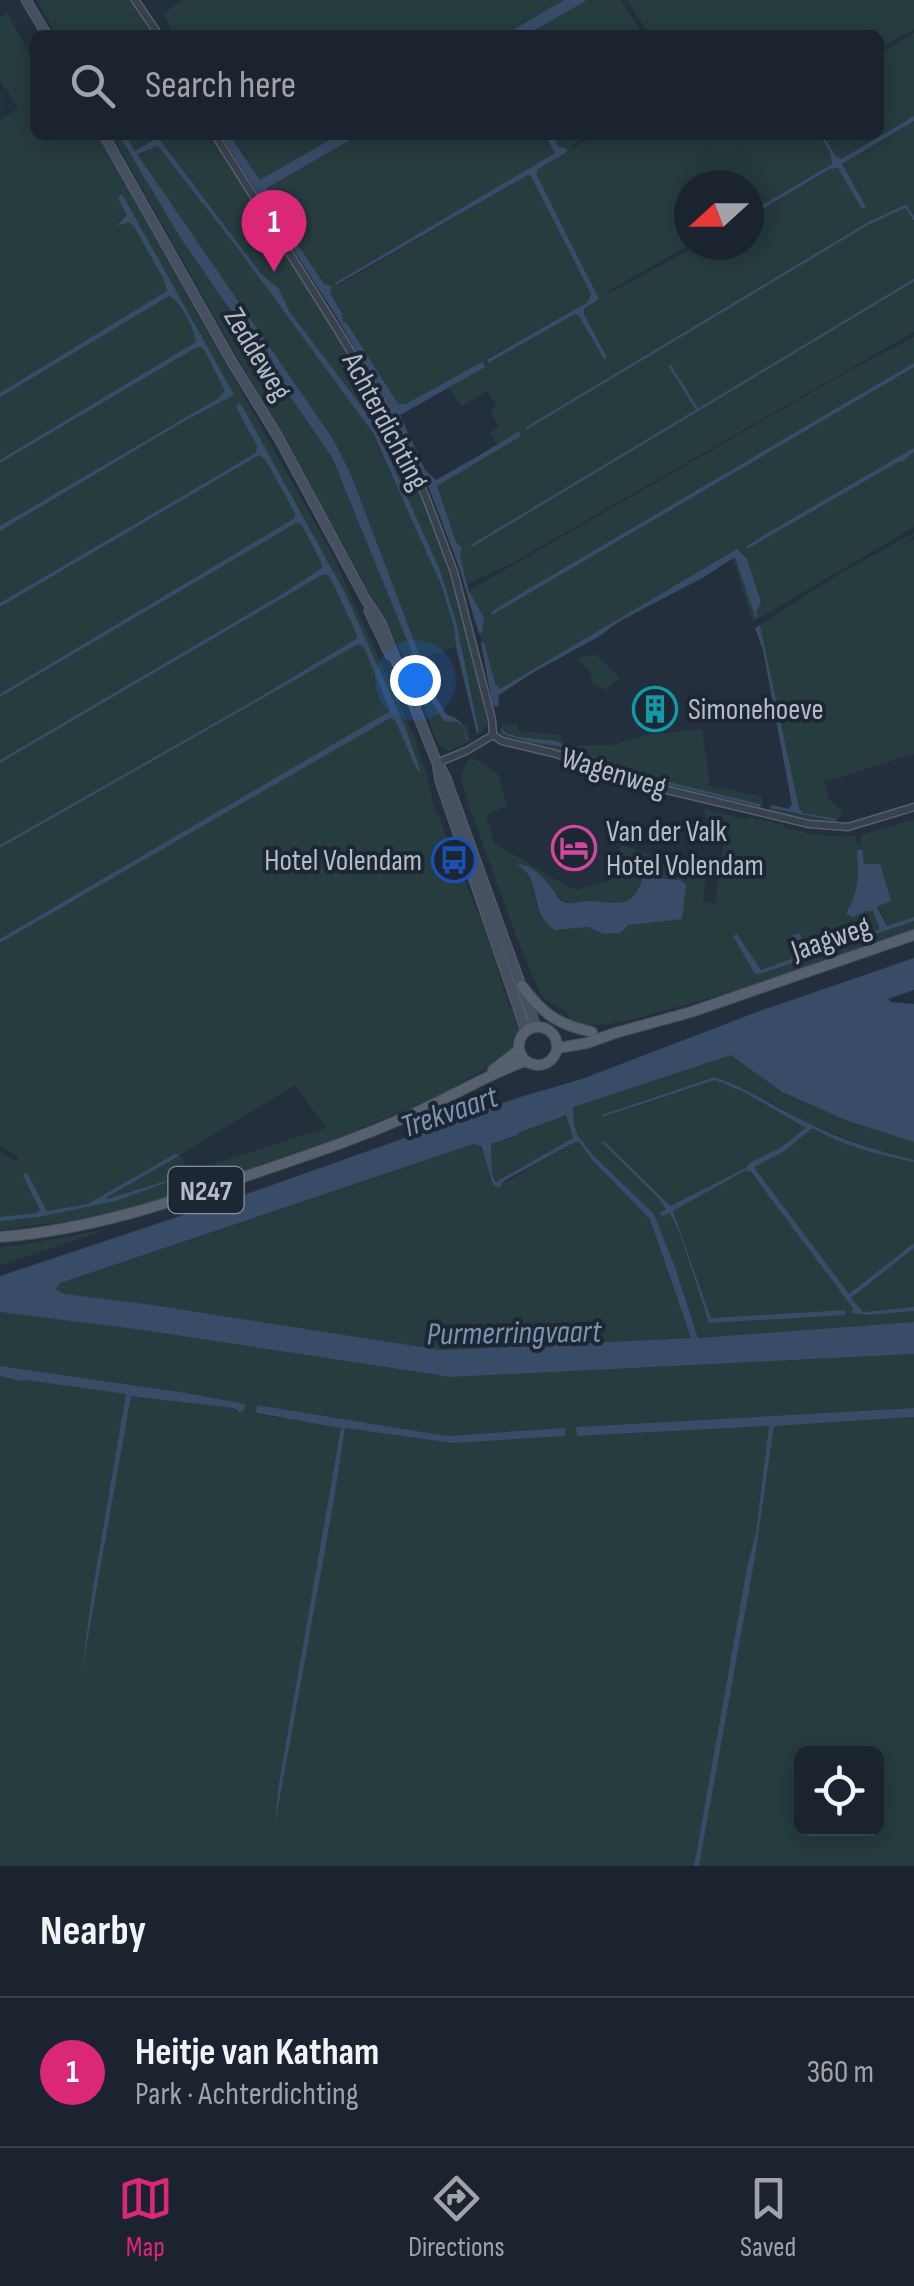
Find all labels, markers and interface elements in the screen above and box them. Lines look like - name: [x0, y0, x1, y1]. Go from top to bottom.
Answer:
- search box: [30, 30, 884, 140]
- icon: search: [65, 58, 120, 113]
- text: Search here: [145, 63, 296, 108]
- north arrow: [674, 170, 764, 260]
- pin: 1: [242, 190, 306, 272]
- street label: Zeddeweg: [216, 302, 299, 407]
- street label: Achterdichting: [334, 346, 436, 496]
- your location: [390, 655, 441, 706]
- building icon: Simonehoeve: [632, 686, 678, 732]
- place label: Simonehoeve: [688, 692, 824, 728]
- street label: Wagenweg: [557, 740, 671, 806]
- place label: Van der Valk Hotel Volendam: [606, 814, 764, 884]
- hotel icon: Van der Valk Hotel Volendam: [551, 825, 597, 871]
- bus stop icon: Hotel Volendam: [431, 837, 477, 883]
- place label: Hotel Volendam: [264, 843, 422, 879]
- street label: Jaagweg: [786, 909, 876, 970]
- water label: Trekvaart: [396, 1077, 504, 1147]
- road number: N247: [168, 1167, 244, 1213]
- water label: Purmerringvaart: [426, 1312, 603, 1355]
- map controls: [794, 1746, 884, 1836]
- button: locate: [794, 1746, 884, 1836]
- text: Nearby: [40, 1906, 146, 1957]
- text: Heitje van Katham: [135, 2030, 379, 2075]
- text: 1: [66, 2053, 79, 2092]
- text: 360 m: [807, 2053, 874, 2092]
- text: Park · Achterdichting: [135, 2075, 358, 2114]
- tab: Map: [118, 2171, 173, 2264]
- tab: Directions: [408, 2171, 505, 2264]
- tab: Saved: [740, 2171, 796, 2264]

